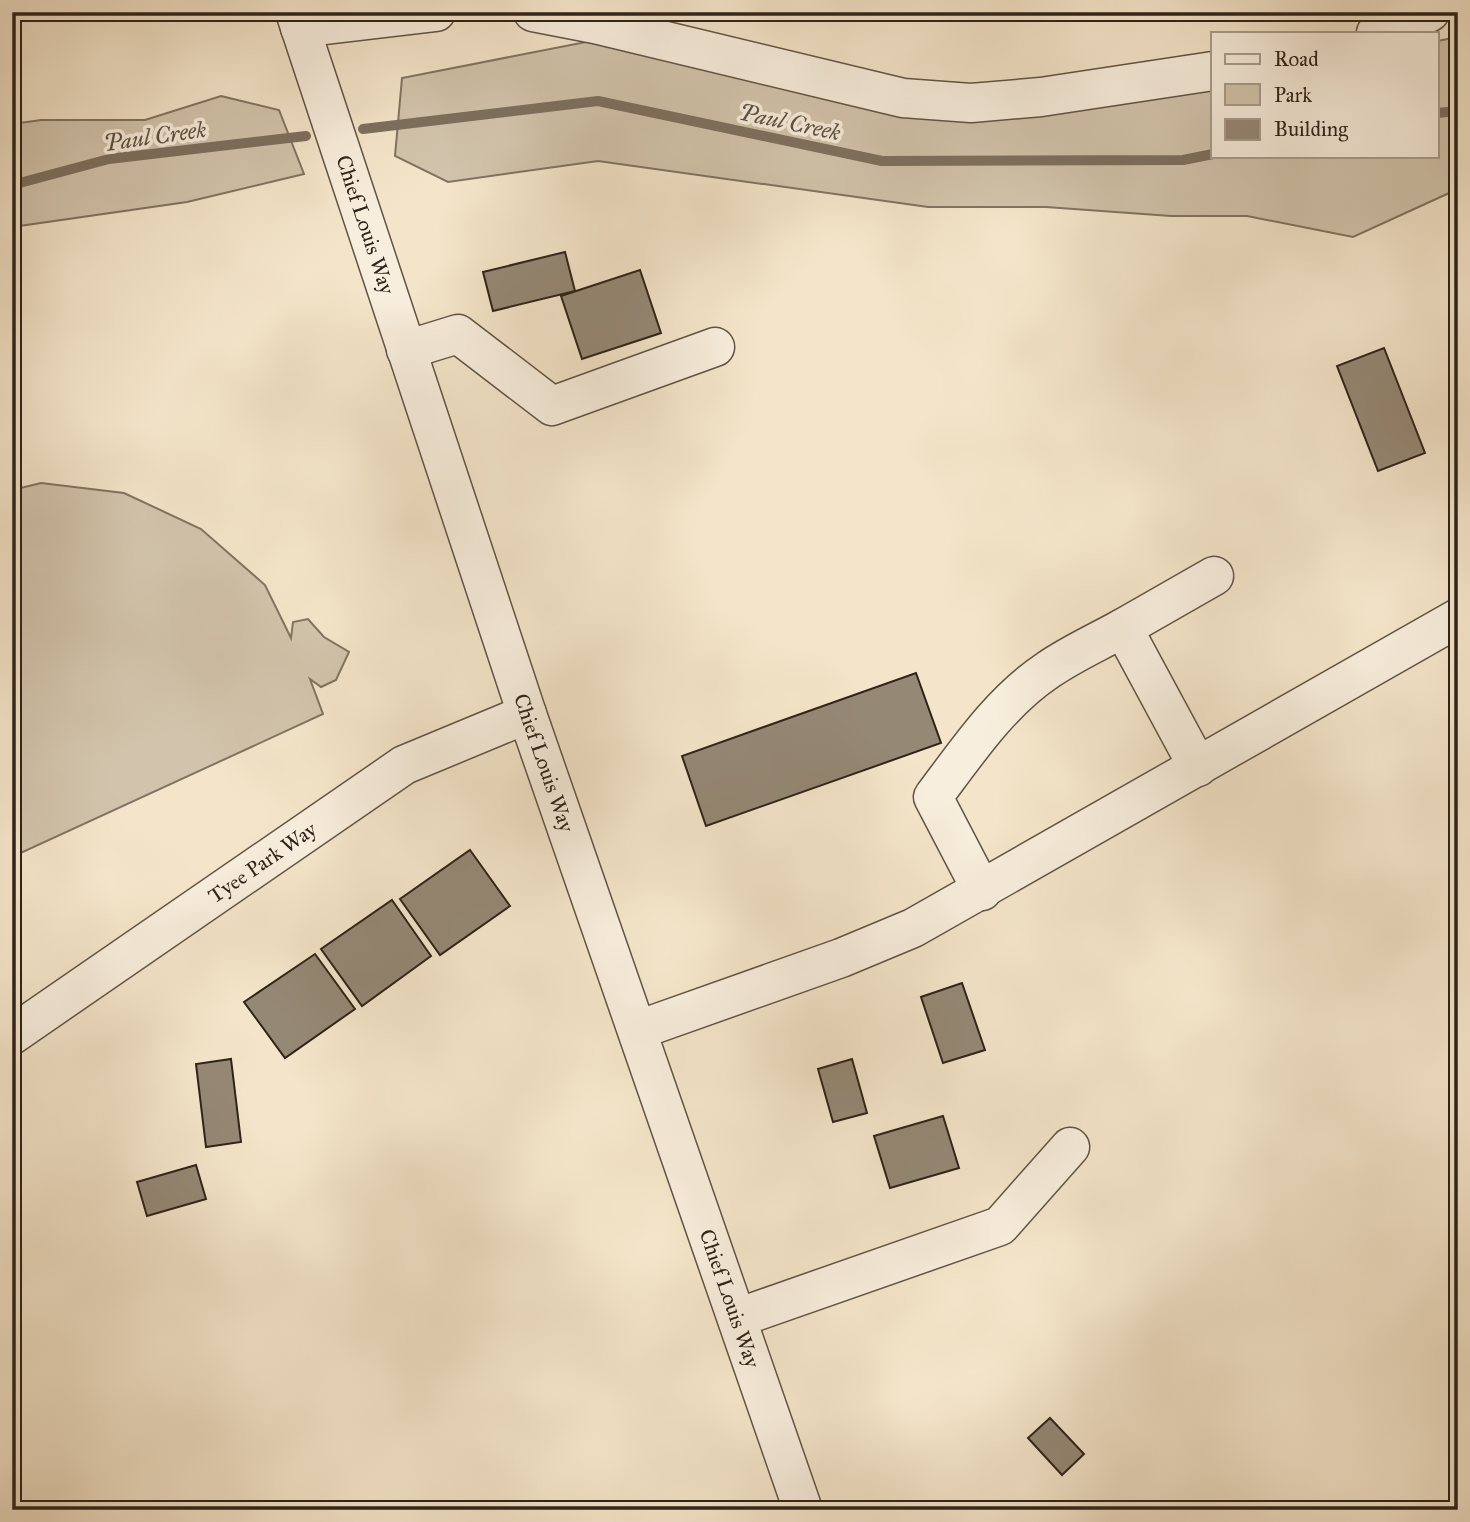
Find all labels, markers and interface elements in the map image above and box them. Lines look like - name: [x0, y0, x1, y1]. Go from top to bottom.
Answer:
- legend: [1211, 32, 1438, 158]
- text: Road: [1274, 46, 1319, 72]
- text: Park: [1274, 82, 1312, 108]
- water label: Paul Creek: [737, 98, 843, 146]
- water label: Paul Creek: [102, 115, 208, 157]
- text: Building: [1274, 116, 1348, 142]
- street label: Chief Louis Way: [330, 152, 401, 299]
- street label: Chief Louis Way: [508, 690, 580, 837]
- street label: Tyee Park Way: [203, 815, 323, 909]
- street label: Chief Louis Way: [694, 1226, 766, 1372]

